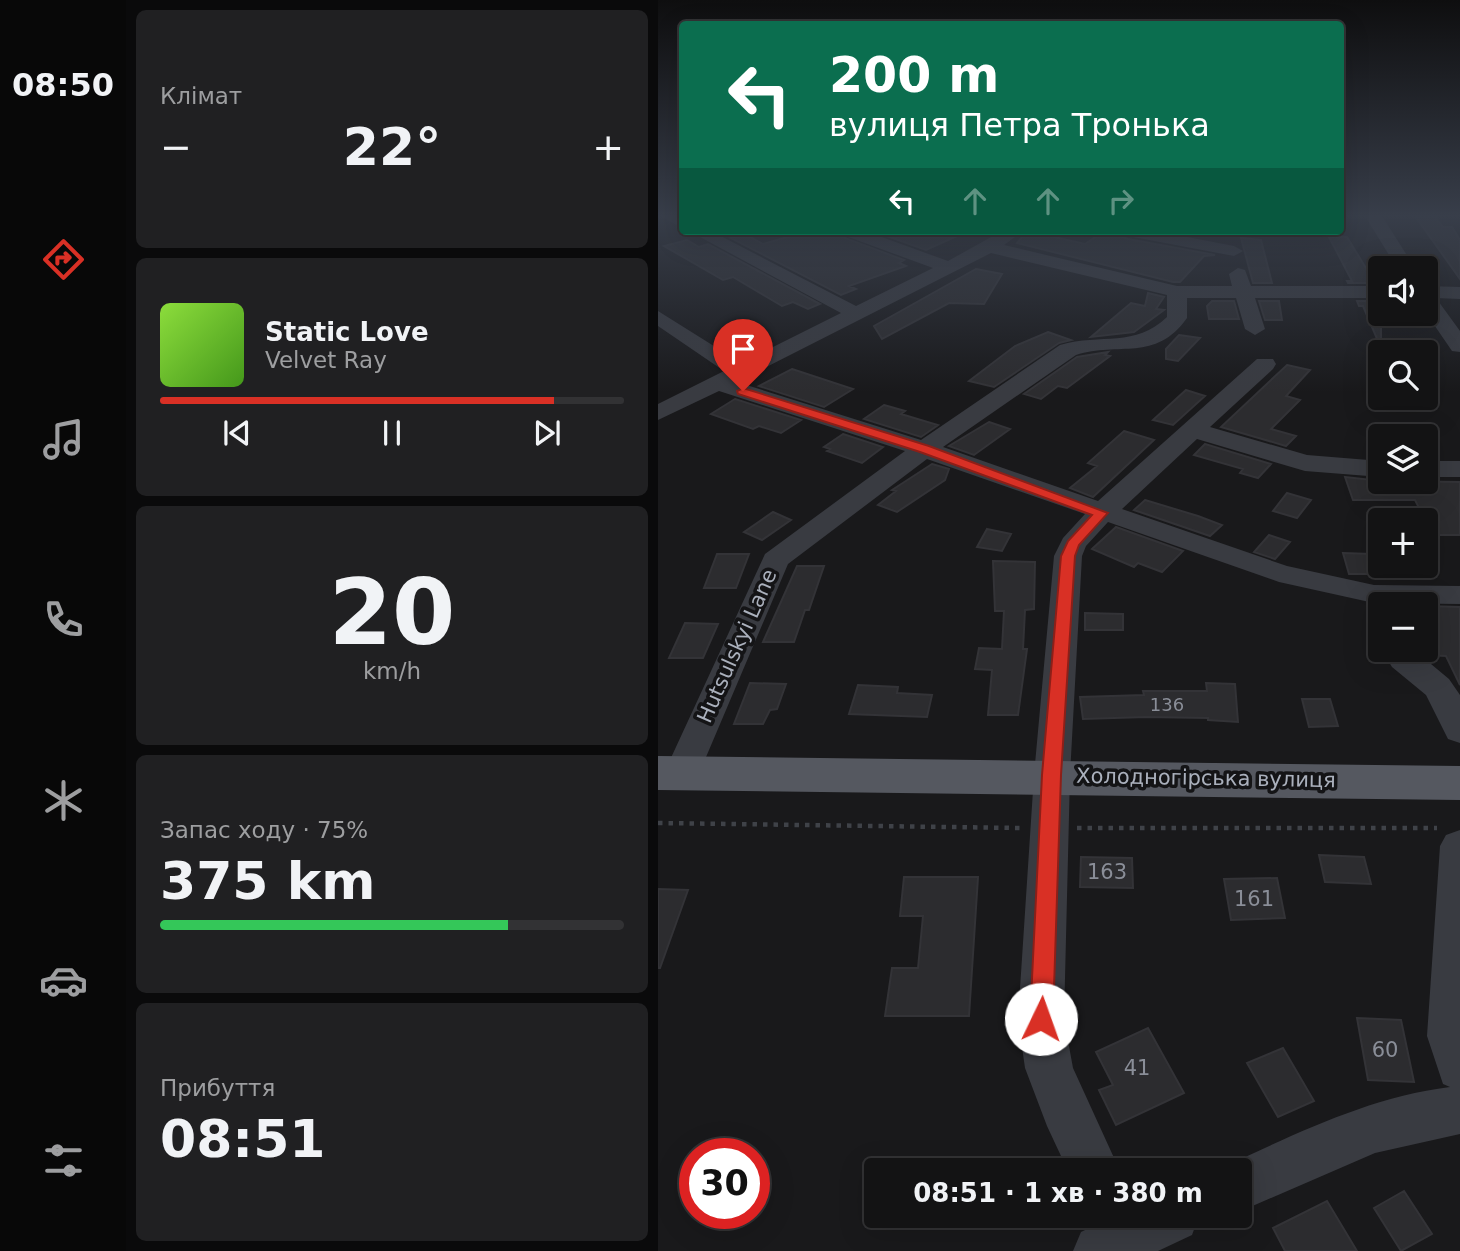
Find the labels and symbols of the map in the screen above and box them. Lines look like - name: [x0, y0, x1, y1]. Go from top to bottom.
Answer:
- pin: [713, 319, 773, 391]
- street label: Hutsulskyi Lane: [692, 566, 782, 726]
- house number: 136: [1150, 694, 1184, 715]
- street label: Холодногірська вулиця: [1076, 764, 1336, 792]
- house number: 163: [1087, 860, 1127, 884]
- house number: 161: [1234, 887, 1274, 911]
- position arrow: [1004, 982, 1078, 1056]
- house number: 60: [1372, 1038, 1398, 1062]
- house number: 41: [1124, 1056, 1150, 1080]
- speed limit sign: 30: [679, 1138, 770, 1229]

